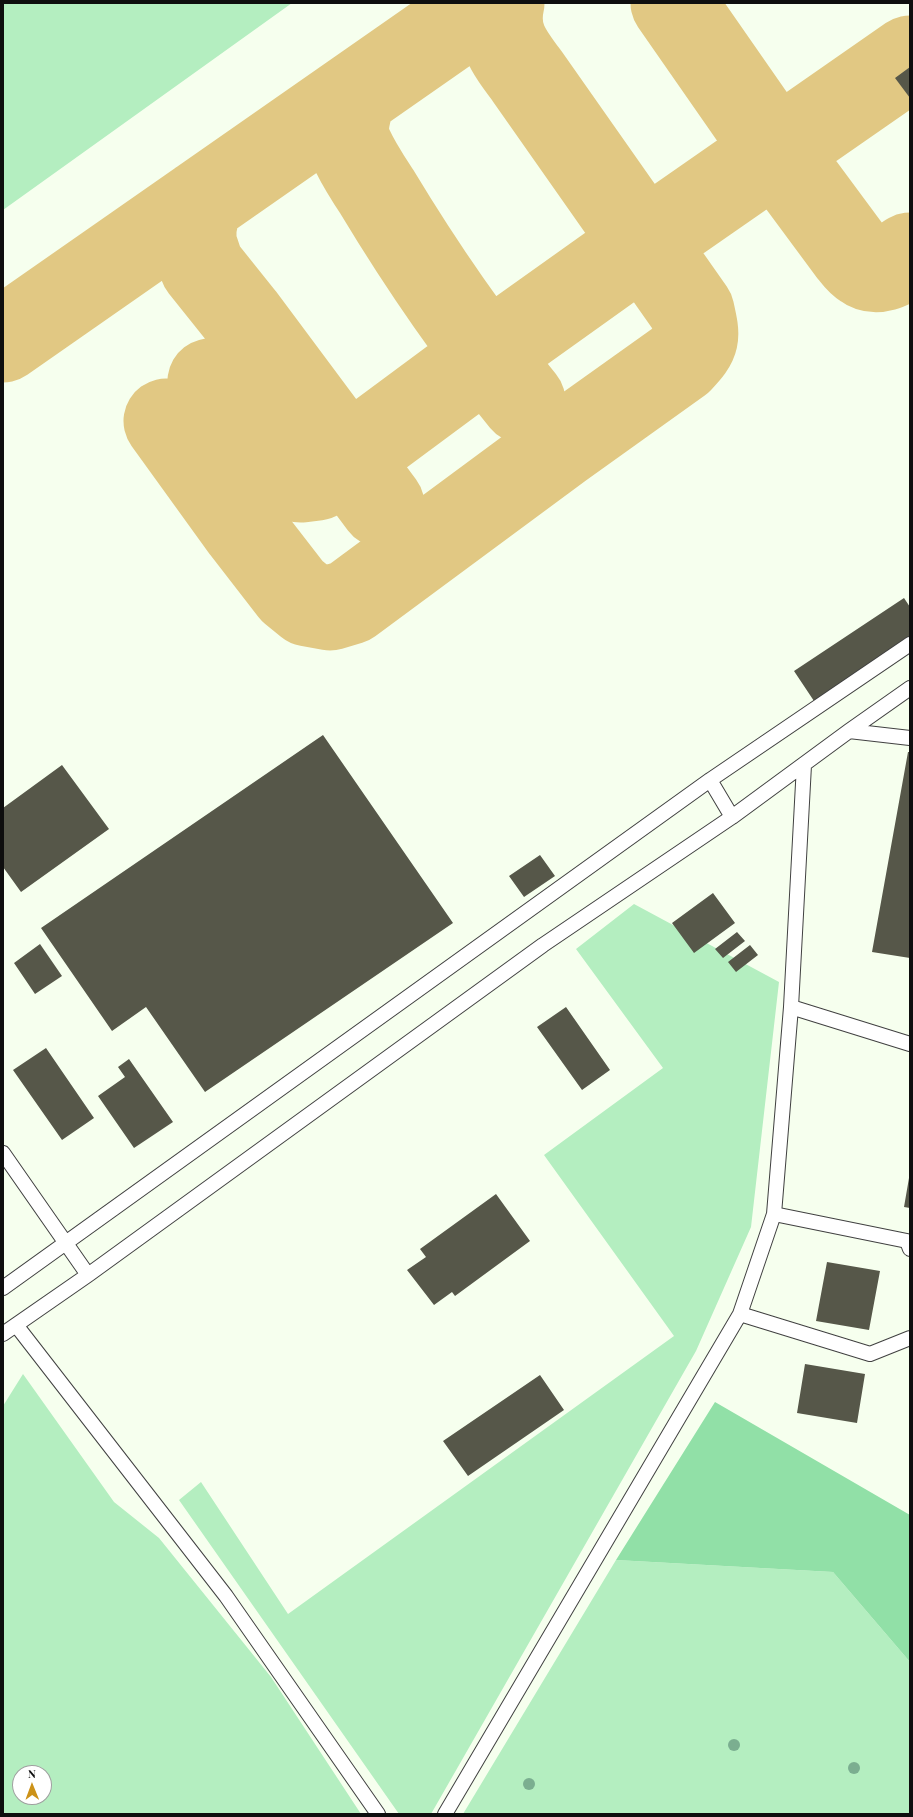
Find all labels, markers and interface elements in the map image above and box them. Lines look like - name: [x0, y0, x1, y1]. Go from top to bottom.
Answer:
- north arrow: [12, 1765, 52, 1805]
- text: N: [28, 1766, 36, 1781]

